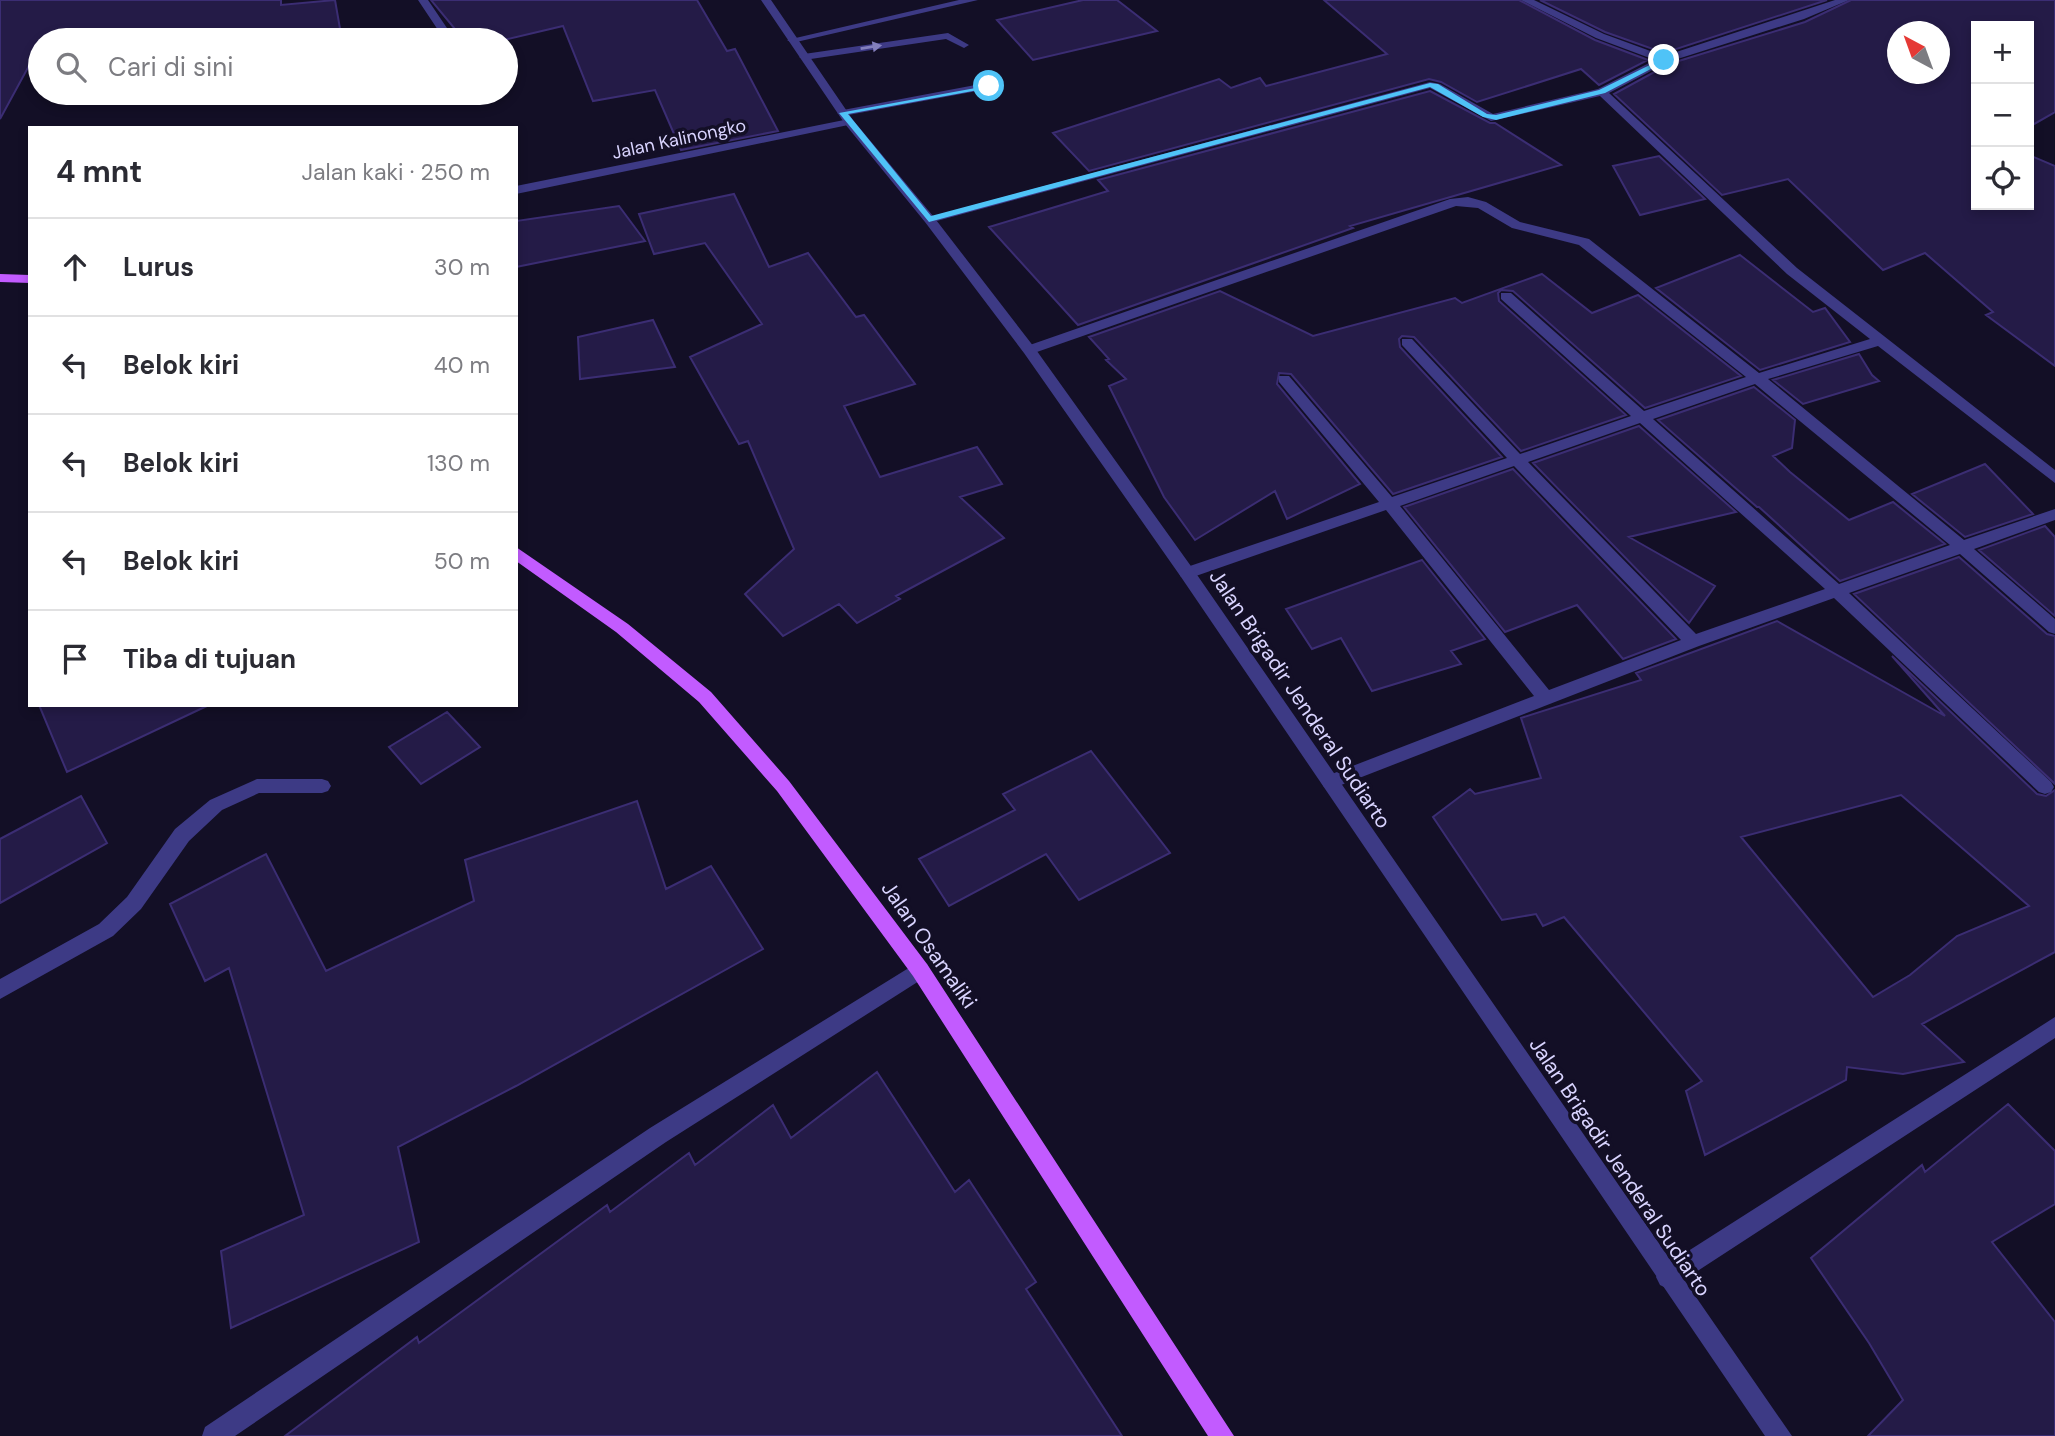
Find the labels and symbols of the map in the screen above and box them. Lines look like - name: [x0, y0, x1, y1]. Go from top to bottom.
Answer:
- north arrow: [1887, 21, 1950, 84]
- one-way arrow: [860, 41, 882, 52]
- route end: [1648, 44, 1679, 75]
- route start: [973, 70, 1004, 101]
- street label: Jalan Kalinongko: [610, 113, 748, 165]
- street label: Jalan Brigadir Jenderal Sudiarto: [1203, 564, 1397, 834]
- street label: Jalan Osamaliki: [875, 876, 983, 1014]
- street label: Jalan Brigadir Jenderal Sudiarto: [1523, 1032, 1717, 1302]

